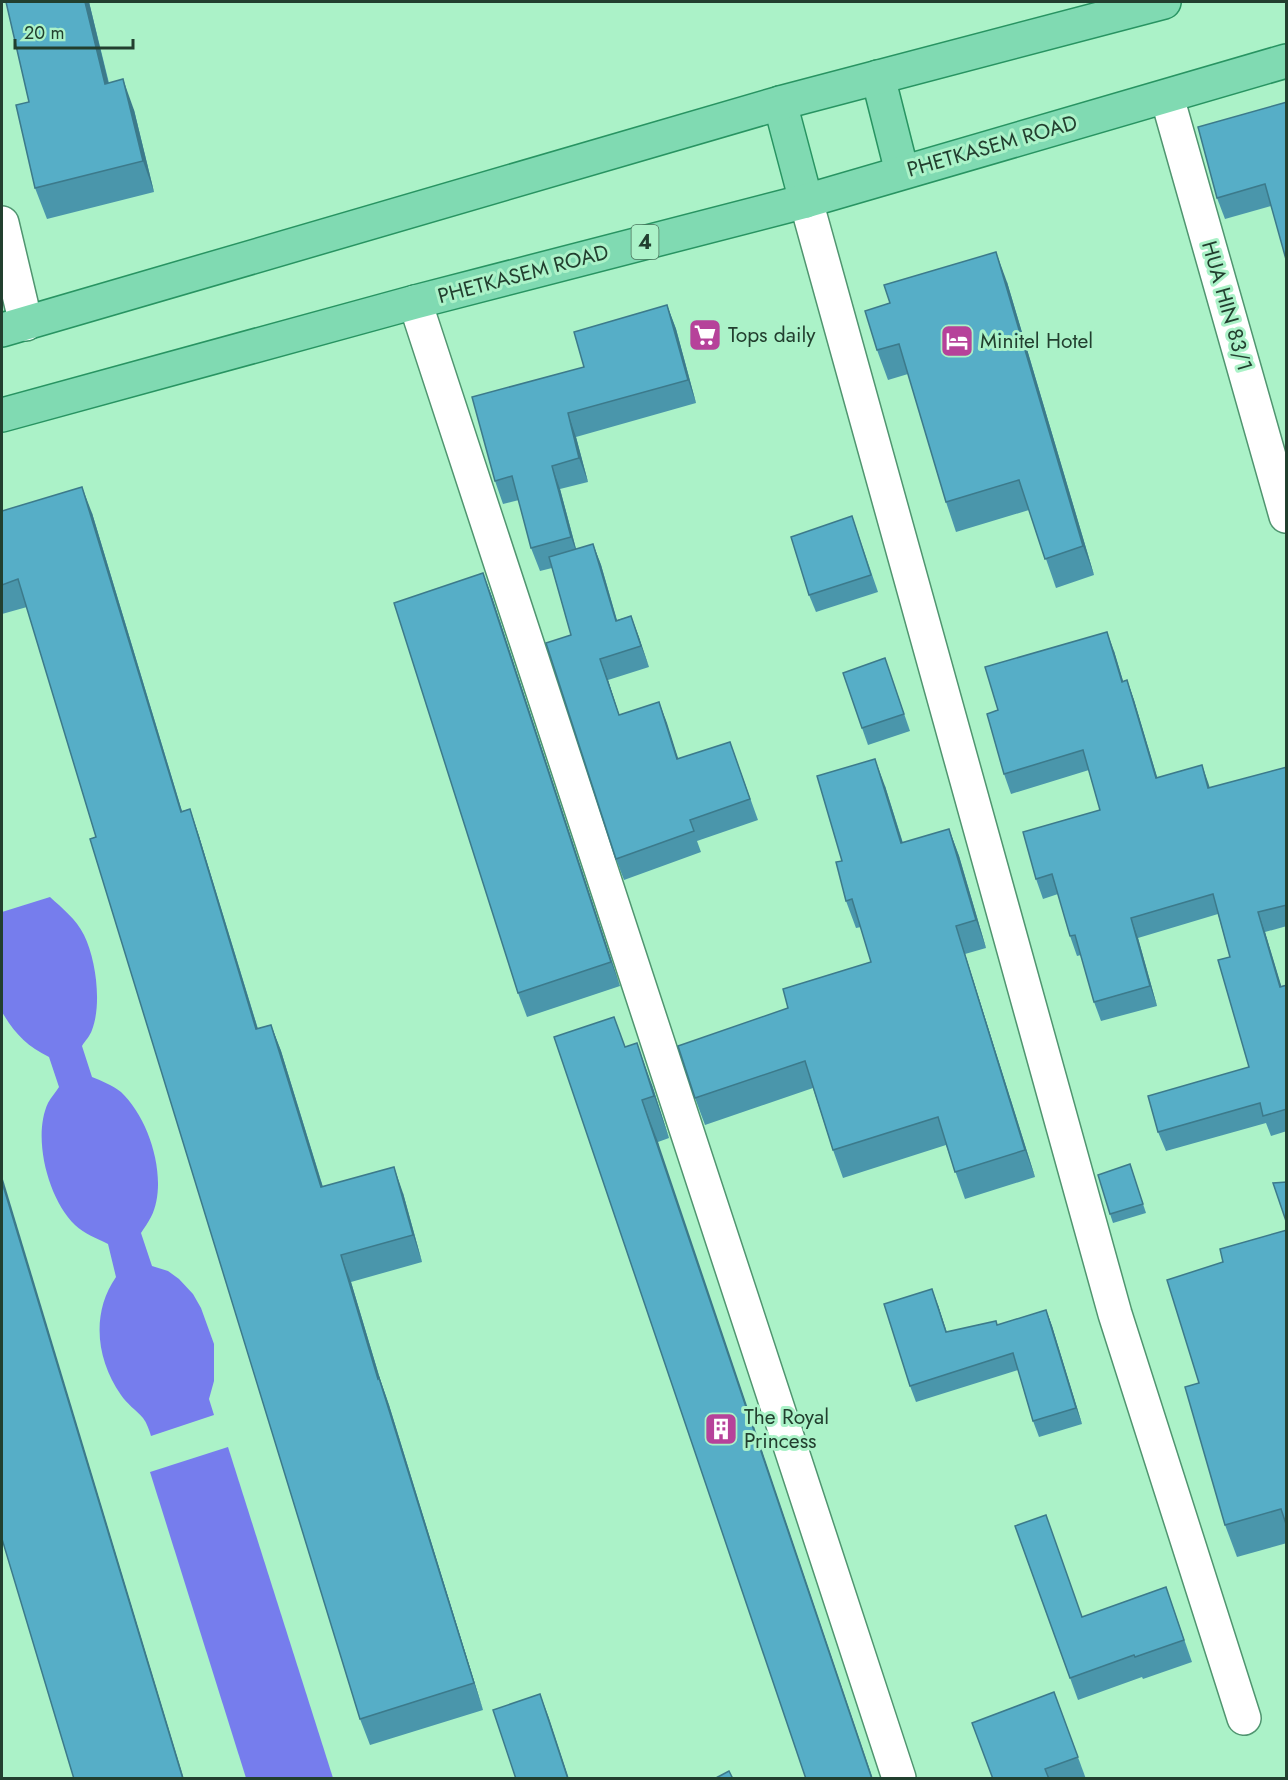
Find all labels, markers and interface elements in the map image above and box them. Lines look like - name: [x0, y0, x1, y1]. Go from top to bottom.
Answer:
- scale bar: [15, 12, 134, 50]
- text: 20 m: [24, 20, 64, 46]
- street label: PHETKASEM ROAD: [903, 107, 1081, 185]
- road number: 4: [632, 225, 658, 259]
- street label: PHETKASEM ROAD: [434, 237, 612, 311]
- street label: HUA HIN 83/1: [1194, 237, 1260, 375]
- supermarket icon: Tops daily: [687, 317, 723, 353]
- place label: Tops daily: [728, 320, 816, 350]
- hotel icon: Minitel Hotel: [939, 323, 975, 359]
- place label: Minitel Hotel: [980, 326, 1093, 356]
- place label: The Royal Princess: [744, 1402, 829, 1456]
- building icon: The Royal Princess: [703, 1411, 739, 1447]

